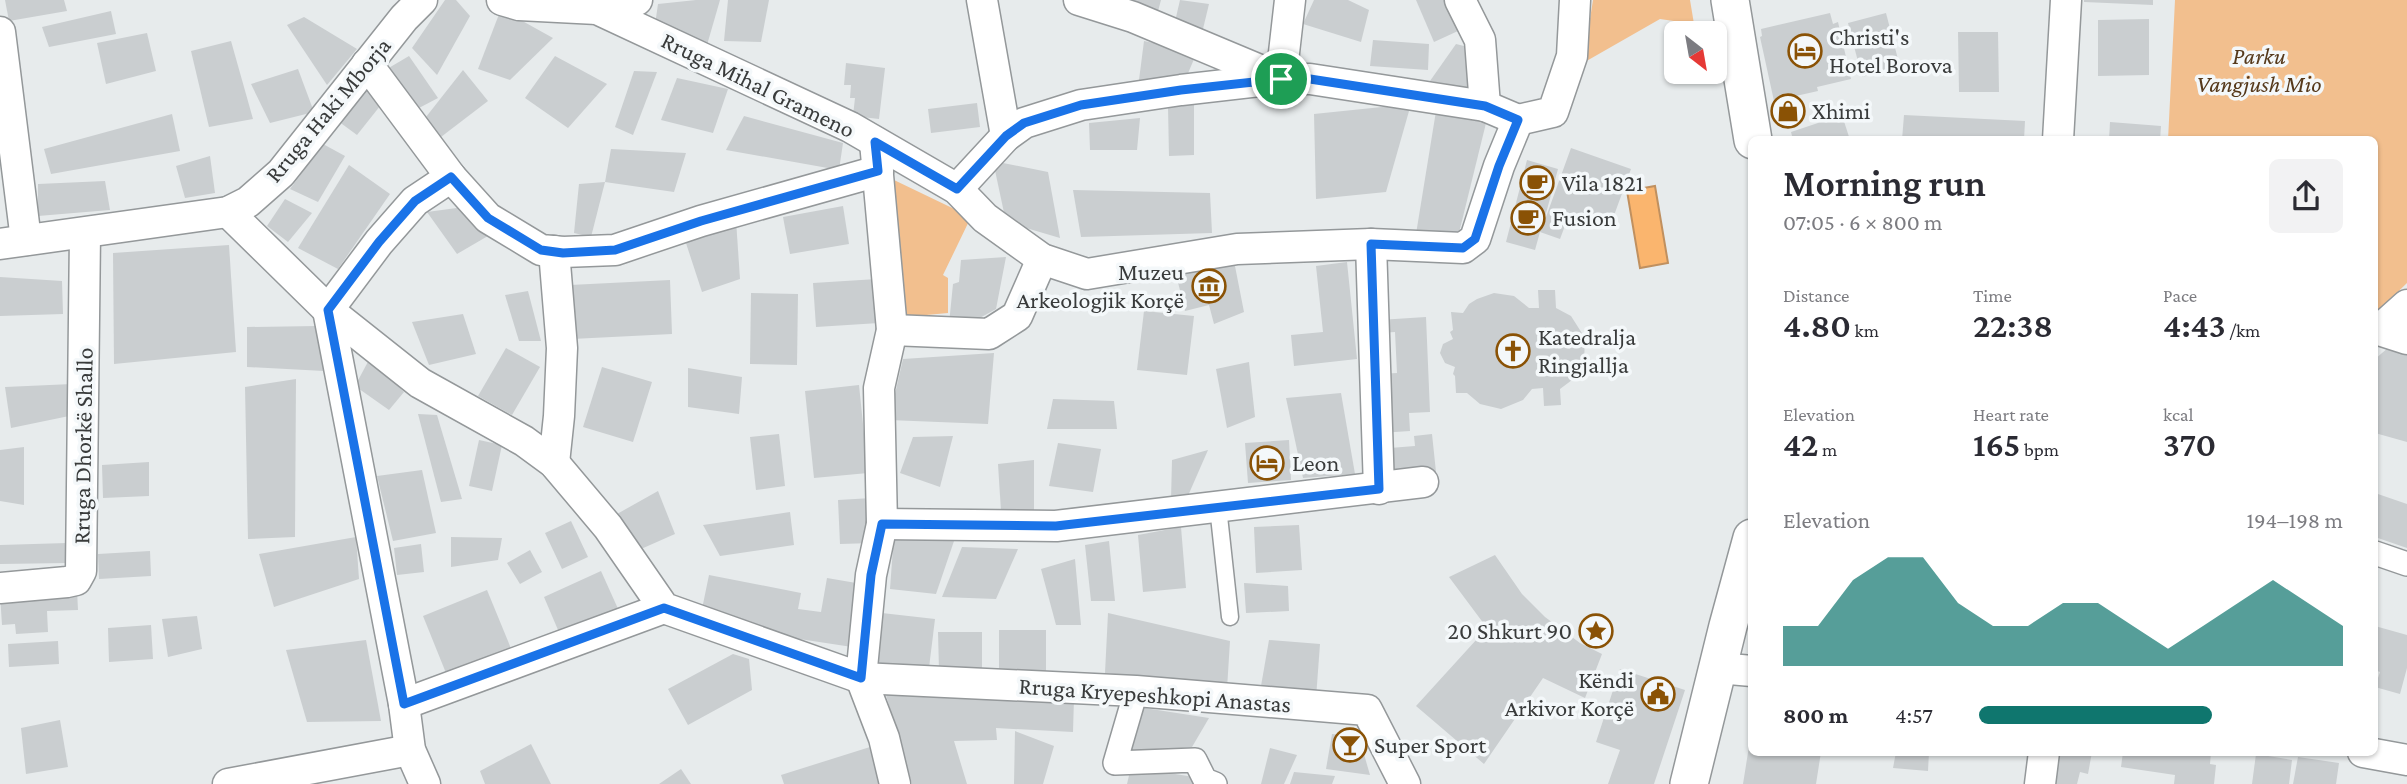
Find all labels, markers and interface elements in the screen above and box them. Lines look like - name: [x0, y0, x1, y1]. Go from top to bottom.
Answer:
- north arrow: [1664, 21, 1727, 84]
- map controls: [1664, 21, 1727, 84]
- place label: Christi's Hotel Borova: [1829, 23, 1953, 78]
- street label: Rruga Mihal Grameno: [657, 26, 859, 143]
- street label: Rruga Haki Mborja: [259, 32, 396, 187]
- hotel icon: Christi's Hotel Borova: [1786, 32, 1824, 70]
- park label: Parku Vangjush Mio: [2197, 42, 2321, 98]
- pin: [1251, 49, 1311, 109]
- icon: arrive: [1262, 60, 1300, 98]
- shop icon: Xhimi: [1769, 92, 1807, 130]
- place label: Xhimi: [1812, 97, 1870, 124]
- button: share: [2269, 159, 2343, 233]
- text: Morning run: [1783, 162, 1986, 204]
- cafe icon: Vila 1821: [1518, 164, 1556, 202]
- place label: Vila 1821: [1562, 169, 1644, 196]
- cafe icon: Fusion: [1509, 199, 1547, 237]
- place label: Fusion: [1552, 204, 1617, 231]
- text: 07:05 · 6 × 800 m: [1783, 209, 1943, 235]
- place label: Muzeu Arkeologjik Korçë: [1016, 258, 1184, 313]
- museum icon: Muzeu Arkeologjik Korçë: [1190, 267, 1228, 305]
- text: Distance: [1783, 285, 1849, 306]
- text: Time: [1973, 285, 2012, 306]
- text: Pace: [2163, 285, 2197, 306]
- text: 4.80: [1783, 306, 1851, 345]
- text: 22:38: [1973, 306, 2053, 345]
- text: 4:43: [2163, 306, 2226, 345]
- text: km: [1851, 320, 1879, 341]
- text: /km: [2226, 320, 2260, 341]
- place label: Katedralja Ringjallja: [1538, 323, 1636, 378]
- church icon: Katedralja Ringjallja: [1494, 332, 1532, 370]
- street label: Rruga Dhorkë Shallo: [67, 347, 98, 545]
- text: Elevation: [1783, 404, 1855, 425]
- text: Heart rate: [1973, 404, 2049, 425]
- text: kcal: [2163, 404, 2194, 425]
- text: 42: [1783, 425, 1818, 464]
- text: 165: [1973, 425, 2020, 464]
- text: 370: [2163, 425, 2216, 464]
- text: m: [1818, 439, 1837, 460]
- text: bpm: [2020, 439, 2059, 460]
- hotel icon: Leon: [1248, 444, 1286, 482]
- place label: Leon: [1292, 449, 1339, 476]
- text: Elevation: [1783, 507, 1870, 533]
- text: 194–198 m: [2246, 507, 2343, 533]
- place icon: 20 Shkurt 90: [1577, 612, 1615, 650]
- place label: 20 Shkurt 90: [1448, 617, 1572, 644]
- place label: Këndi Arkivor Korçë: [1505, 666, 1634, 721]
- street label: Rruga Kryepeshkopi Anastas: [1018, 672, 1292, 717]
- public building icon: Këndi Arkivor Korçë: [1639, 675, 1677, 713]
- text: 800 m: [1783, 702, 1848, 728]
- text: 4:57: [1895, 702, 1933, 728]
- bar icon: Super Sport: [1331, 726, 1369, 764]
- place label: Super Sport: [1374, 731, 1487, 758]

